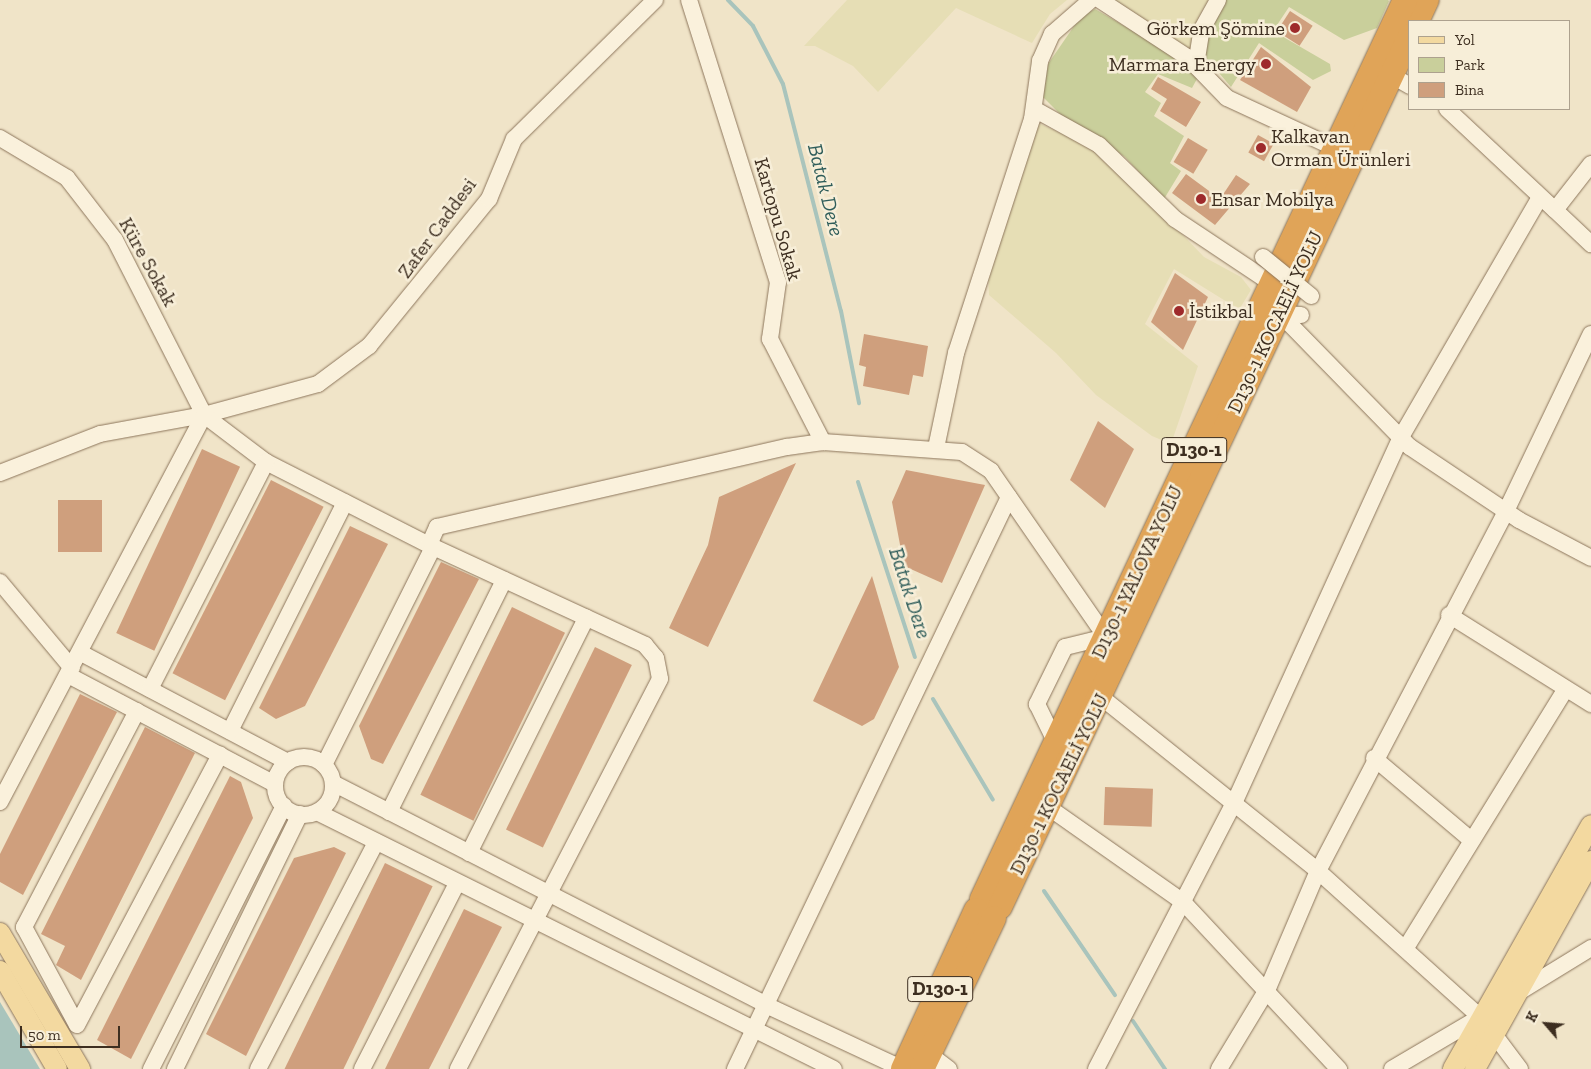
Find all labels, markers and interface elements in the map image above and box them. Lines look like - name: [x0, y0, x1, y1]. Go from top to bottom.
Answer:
- place label: Görkem Şömine: [1147, 16, 1285, 40]
- legend: [1408, 20, 1571, 110]
- marker: Görkem Şömine: [1289, 22, 1301, 34]
- text: Yol: [1455, 31, 1475, 49]
- place label: Marmara Energy: [1109, 52, 1256, 76]
- text: Park: [1455, 56, 1485, 74]
- marker: Marmara Energy: [1260, 58, 1272, 70]
- text: Bina: [1455, 81, 1484, 99]
- place label: Kalkavan Orman Ürünleri: [1271, 124, 1411, 171]
- water label: Batak Dere: [802, 141, 850, 239]
- marker: Kalkavan Orman Ürünleri: [1255, 142, 1267, 154]
- street label: Kartopu Sokak: [749, 155, 807, 283]
- street label: Zafer Caddesi: [393, 173, 481, 283]
- place label: Ensar Mobilya: [1211, 187, 1334, 211]
- marker: Ensar Mobilya: [1195, 193, 1207, 205]
- street label: Küre Sokak: [114, 213, 182, 311]
- street label: D130-1 KOCAELİ YOLU: [1222, 227, 1328, 417]
- place label: İstikbal: [1189, 299, 1253, 323]
- marker: İstikbal: [1173, 305, 1185, 317]
- road number: D130-1: [1160, 434, 1228, 466]
- street label: D130-1 YALOVA YOLU: [1086, 481, 1188, 663]
- water label: Batak Dere: [883, 544, 937, 642]
- street label: D130-1 KOCAELİ YOLU: [1005, 689, 1113, 879]
- road number: D130-1: [906, 972, 974, 1006]
- north arrow: [1521, 999, 1571, 1049]
- text: K: [1522, 1009, 1542, 1025]
- scale bar: [22, 1016, 122, 1048]
- text: 50 m: [28, 1026, 61, 1044]

